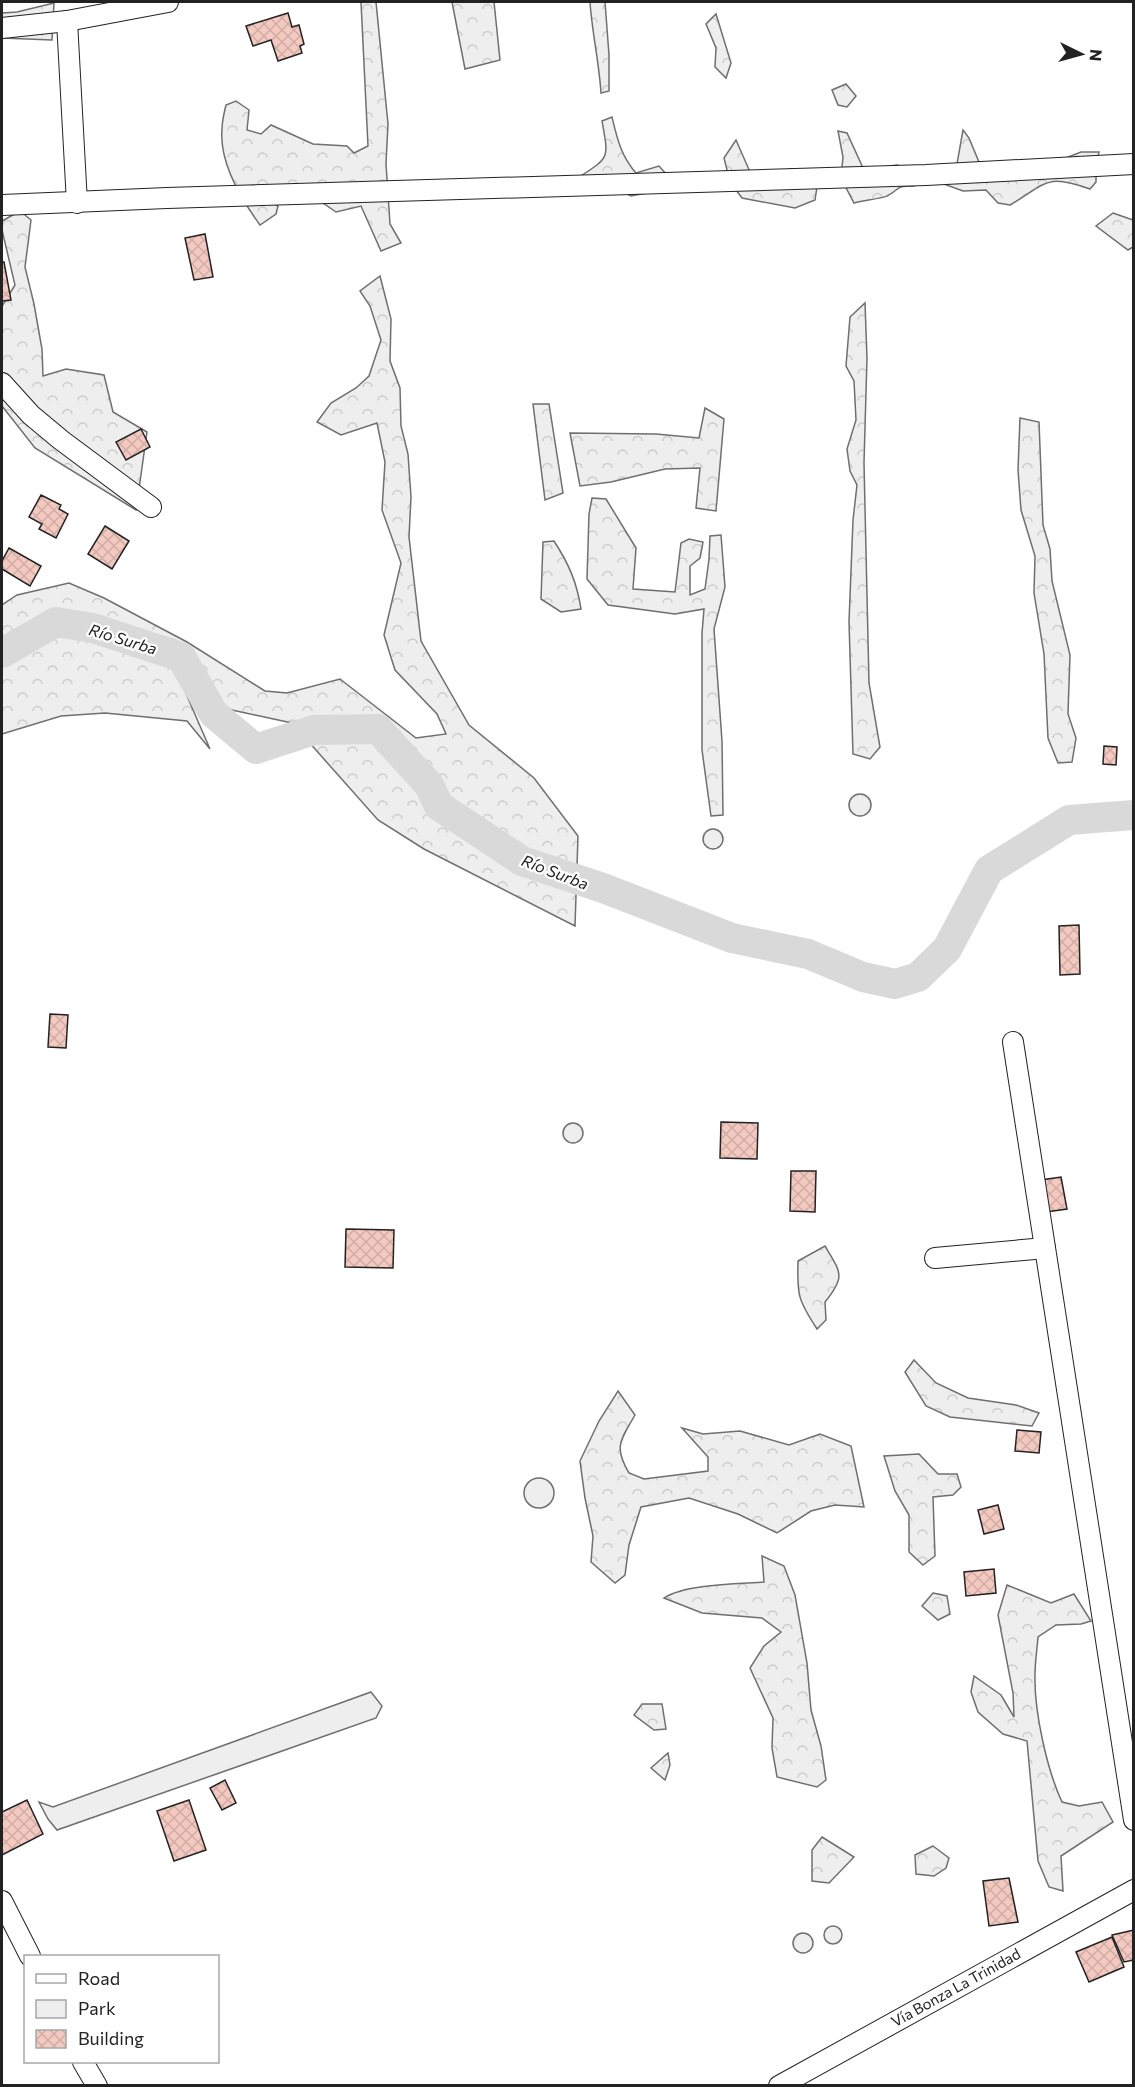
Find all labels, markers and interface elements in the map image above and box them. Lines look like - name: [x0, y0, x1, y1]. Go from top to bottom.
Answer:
- north arrow: [1051, 24, 1111, 84]
- text: N: [1086, 49, 1106, 62]
- water label: Río Surba: [87, 619, 159, 658]
- water label: Río Surba: [519, 850, 591, 893]
- street label: Vía Bonza La Trinidad: [888, 1944, 1023, 2030]
- legend: [24, 1955, 219, 2063]
- text: Road: [78, 1967, 120, 1989]
- text: Park: [78, 1997, 116, 2019]
- text: Building: [78, 2027, 144, 2049]

